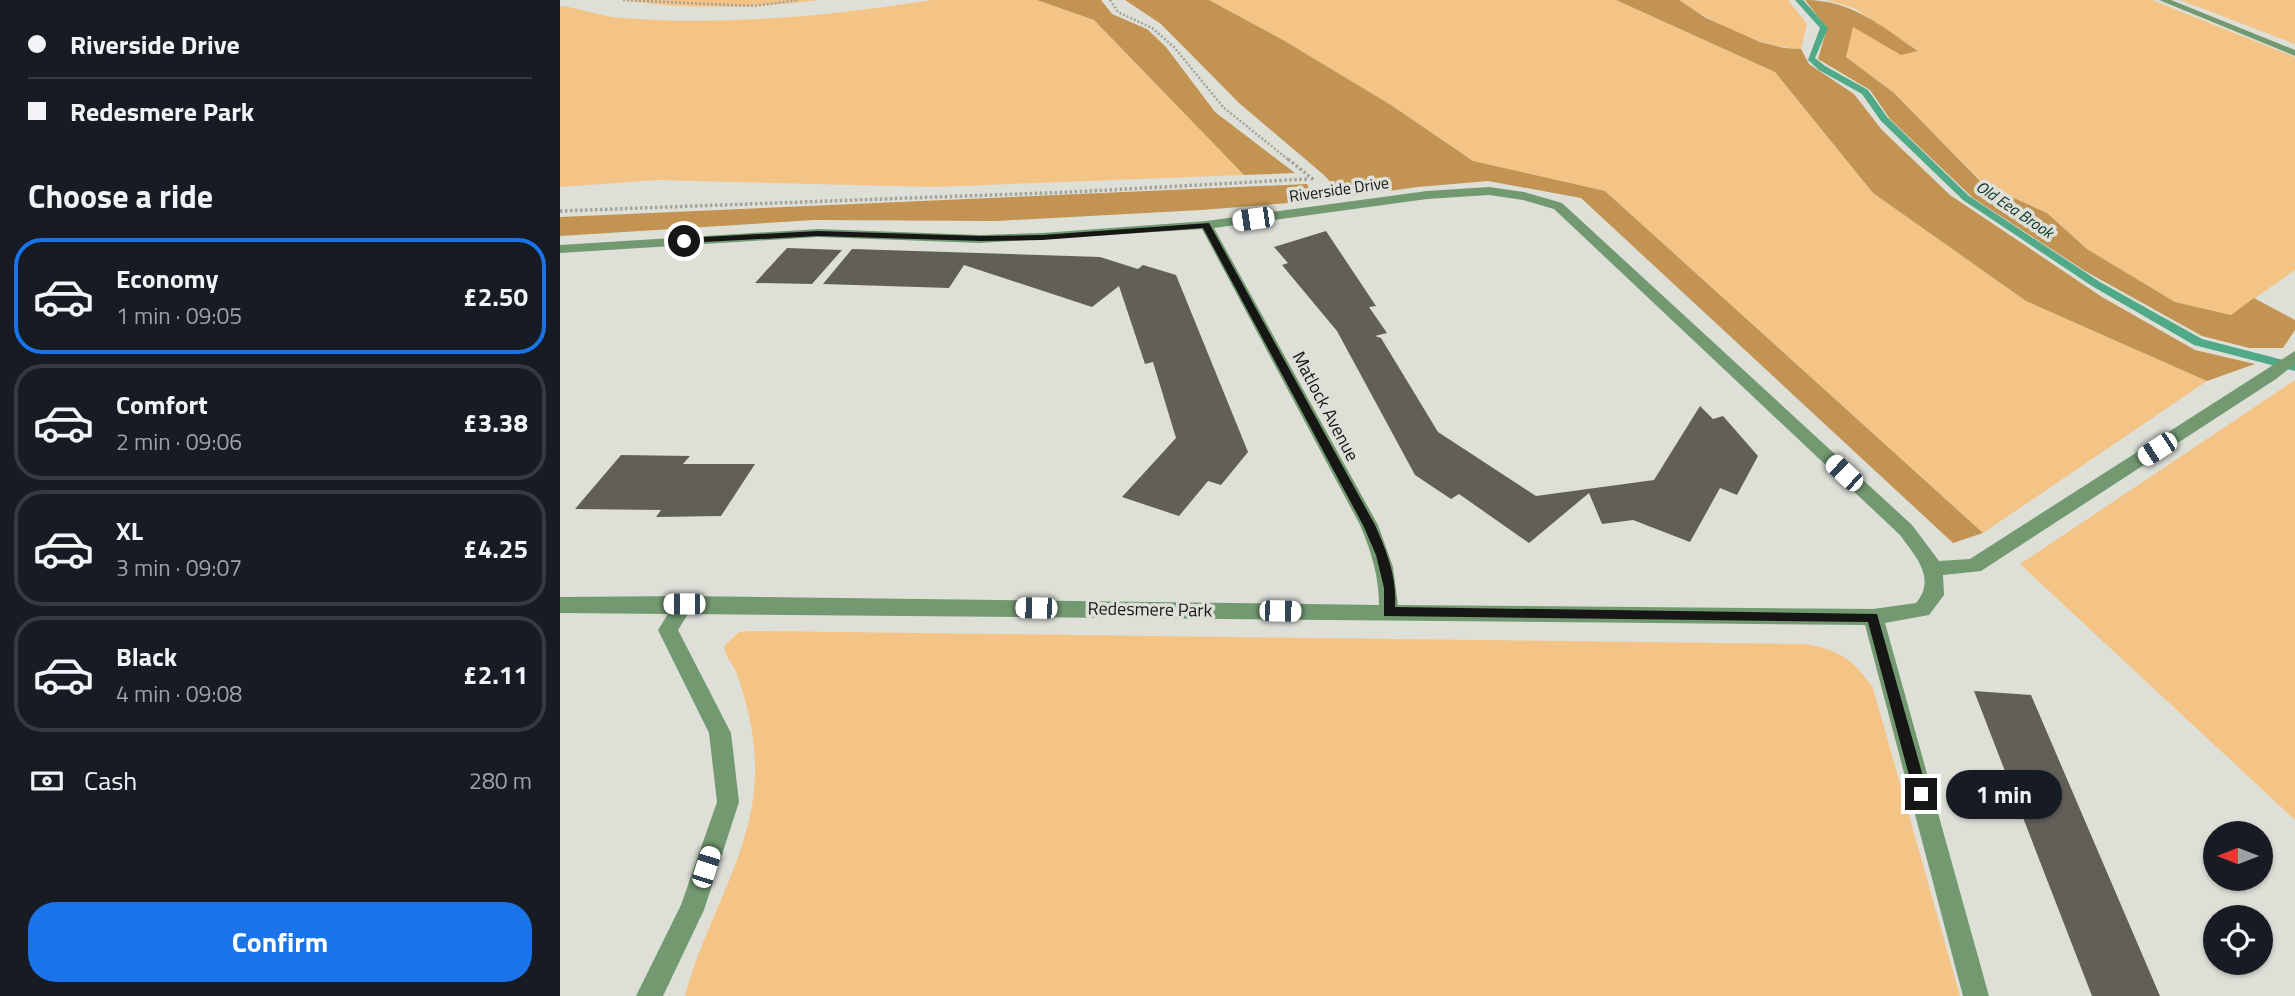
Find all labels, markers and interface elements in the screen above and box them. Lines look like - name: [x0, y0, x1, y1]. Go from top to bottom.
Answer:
- text: Riverside Drive: [70, 25, 240, 64]
- text: Redesmere Park: [70, 92, 254, 131]
- street label: Riverside Drive: [1288, 170, 1390, 208]
- text: Choose a ride: [28, 172, 213, 220]
- water label: Old Eea Brook: [1971, 174, 2060, 245]
- car: [1231, 206, 1276, 232]
- route start: [668, 225, 700, 257]
- text: Economy: [116, 259, 218, 298]
- icon: car: [32, 265, 95, 328]
- text: £2.50: [463, 277, 528, 316]
- text: 1 min · 09:05: [116, 298, 242, 333]
- street label: Matlock Avenue: [1286, 346, 1366, 466]
- text: Comfort: [116, 385, 208, 424]
- icon: car: [32, 391, 95, 454]
- text: £3.38: [463, 403, 528, 442]
- text: 2 min · 09:06: [116, 424, 242, 459]
- car: [2134, 429, 2181, 469]
- car: [1822, 451, 1867, 495]
- text: XL: [116, 511, 143, 550]
- icon: car: [32, 517, 95, 580]
- text: £4.25: [463, 529, 528, 568]
- text: 3 min · 09:07: [116, 550, 242, 585]
- car: [664, 594, 706, 615]
- street label: Redesmere Park: [1087, 594, 1213, 624]
- car: [1015, 597, 1058, 619]
- car: [1259, 600, 1302, 622]
- text: Black: [116, 637, 177, 676]
- icon: car: [32, 643, 95, 706]
- text: £2.11: [463, 655, 528, 694]
- text: 4 min · 09:08: [116, 676, 242, 711]
- text: Cash: [84, 761, 137, 800]
- icon: cash: [28, 762, 66, 800]
- text: 280 m: [469, 763, 532, 798]
- callout: 1 min: [1946, 770, 2061, 818]
- text: 1 min: [1976, 777, 2032, 812]
- route end: [1905, 778, 1937, 810]
- north arrow: [2203, 821, 2273, 891]
- map controls: [2203, 821, 2273, 975]
- car: [690, 844, 723, 890]
- button: Confirm: [28, 902, 532, 982]
- button: locate: [2203, 905, 2273, 975]

